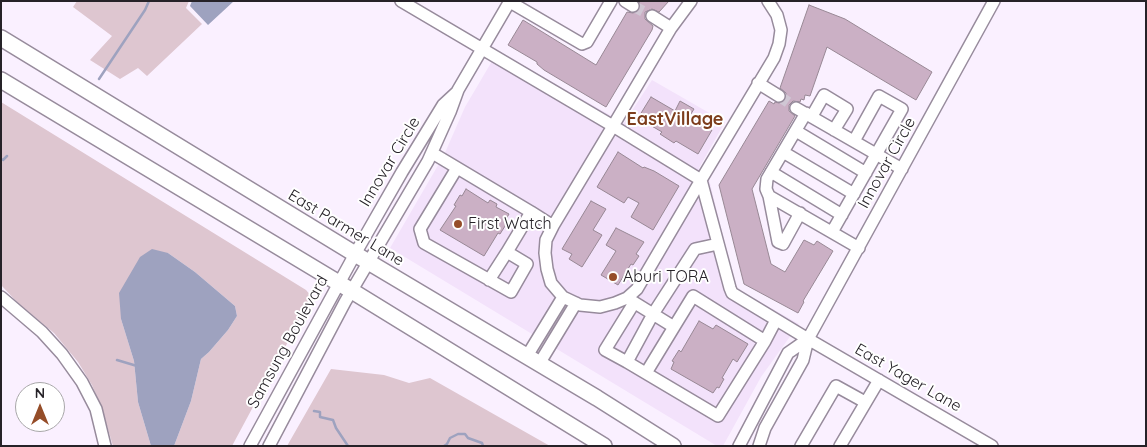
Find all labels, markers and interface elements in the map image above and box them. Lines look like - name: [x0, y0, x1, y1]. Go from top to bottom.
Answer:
- district label: EastVillage: [627, 109, 723, 131]
- street label: Innovar Circle: [356, 114, 424, 210]
- street label: Innovar Circle: [854, 114, 920, 212]
- street label: East Parmer Lane: [284, 186, 408, 270]
- place label: First Watch: [468, 214, 552, 234]
- marker: First Watch: [452, 218, 464, 230]
- place label: Aburi TORA: [623, 267, 709, 287]
- marker: Aburi TORA: [607, 271, 619, 283]
- street label: Samsung Boulevard: [244, 272, 332, 412]
- street label: East Yager Lane: [851, 340, 965, 416]
- north arrow: [15, 382, 65, 432]
- text: N: [35, 384, 45, 402]

